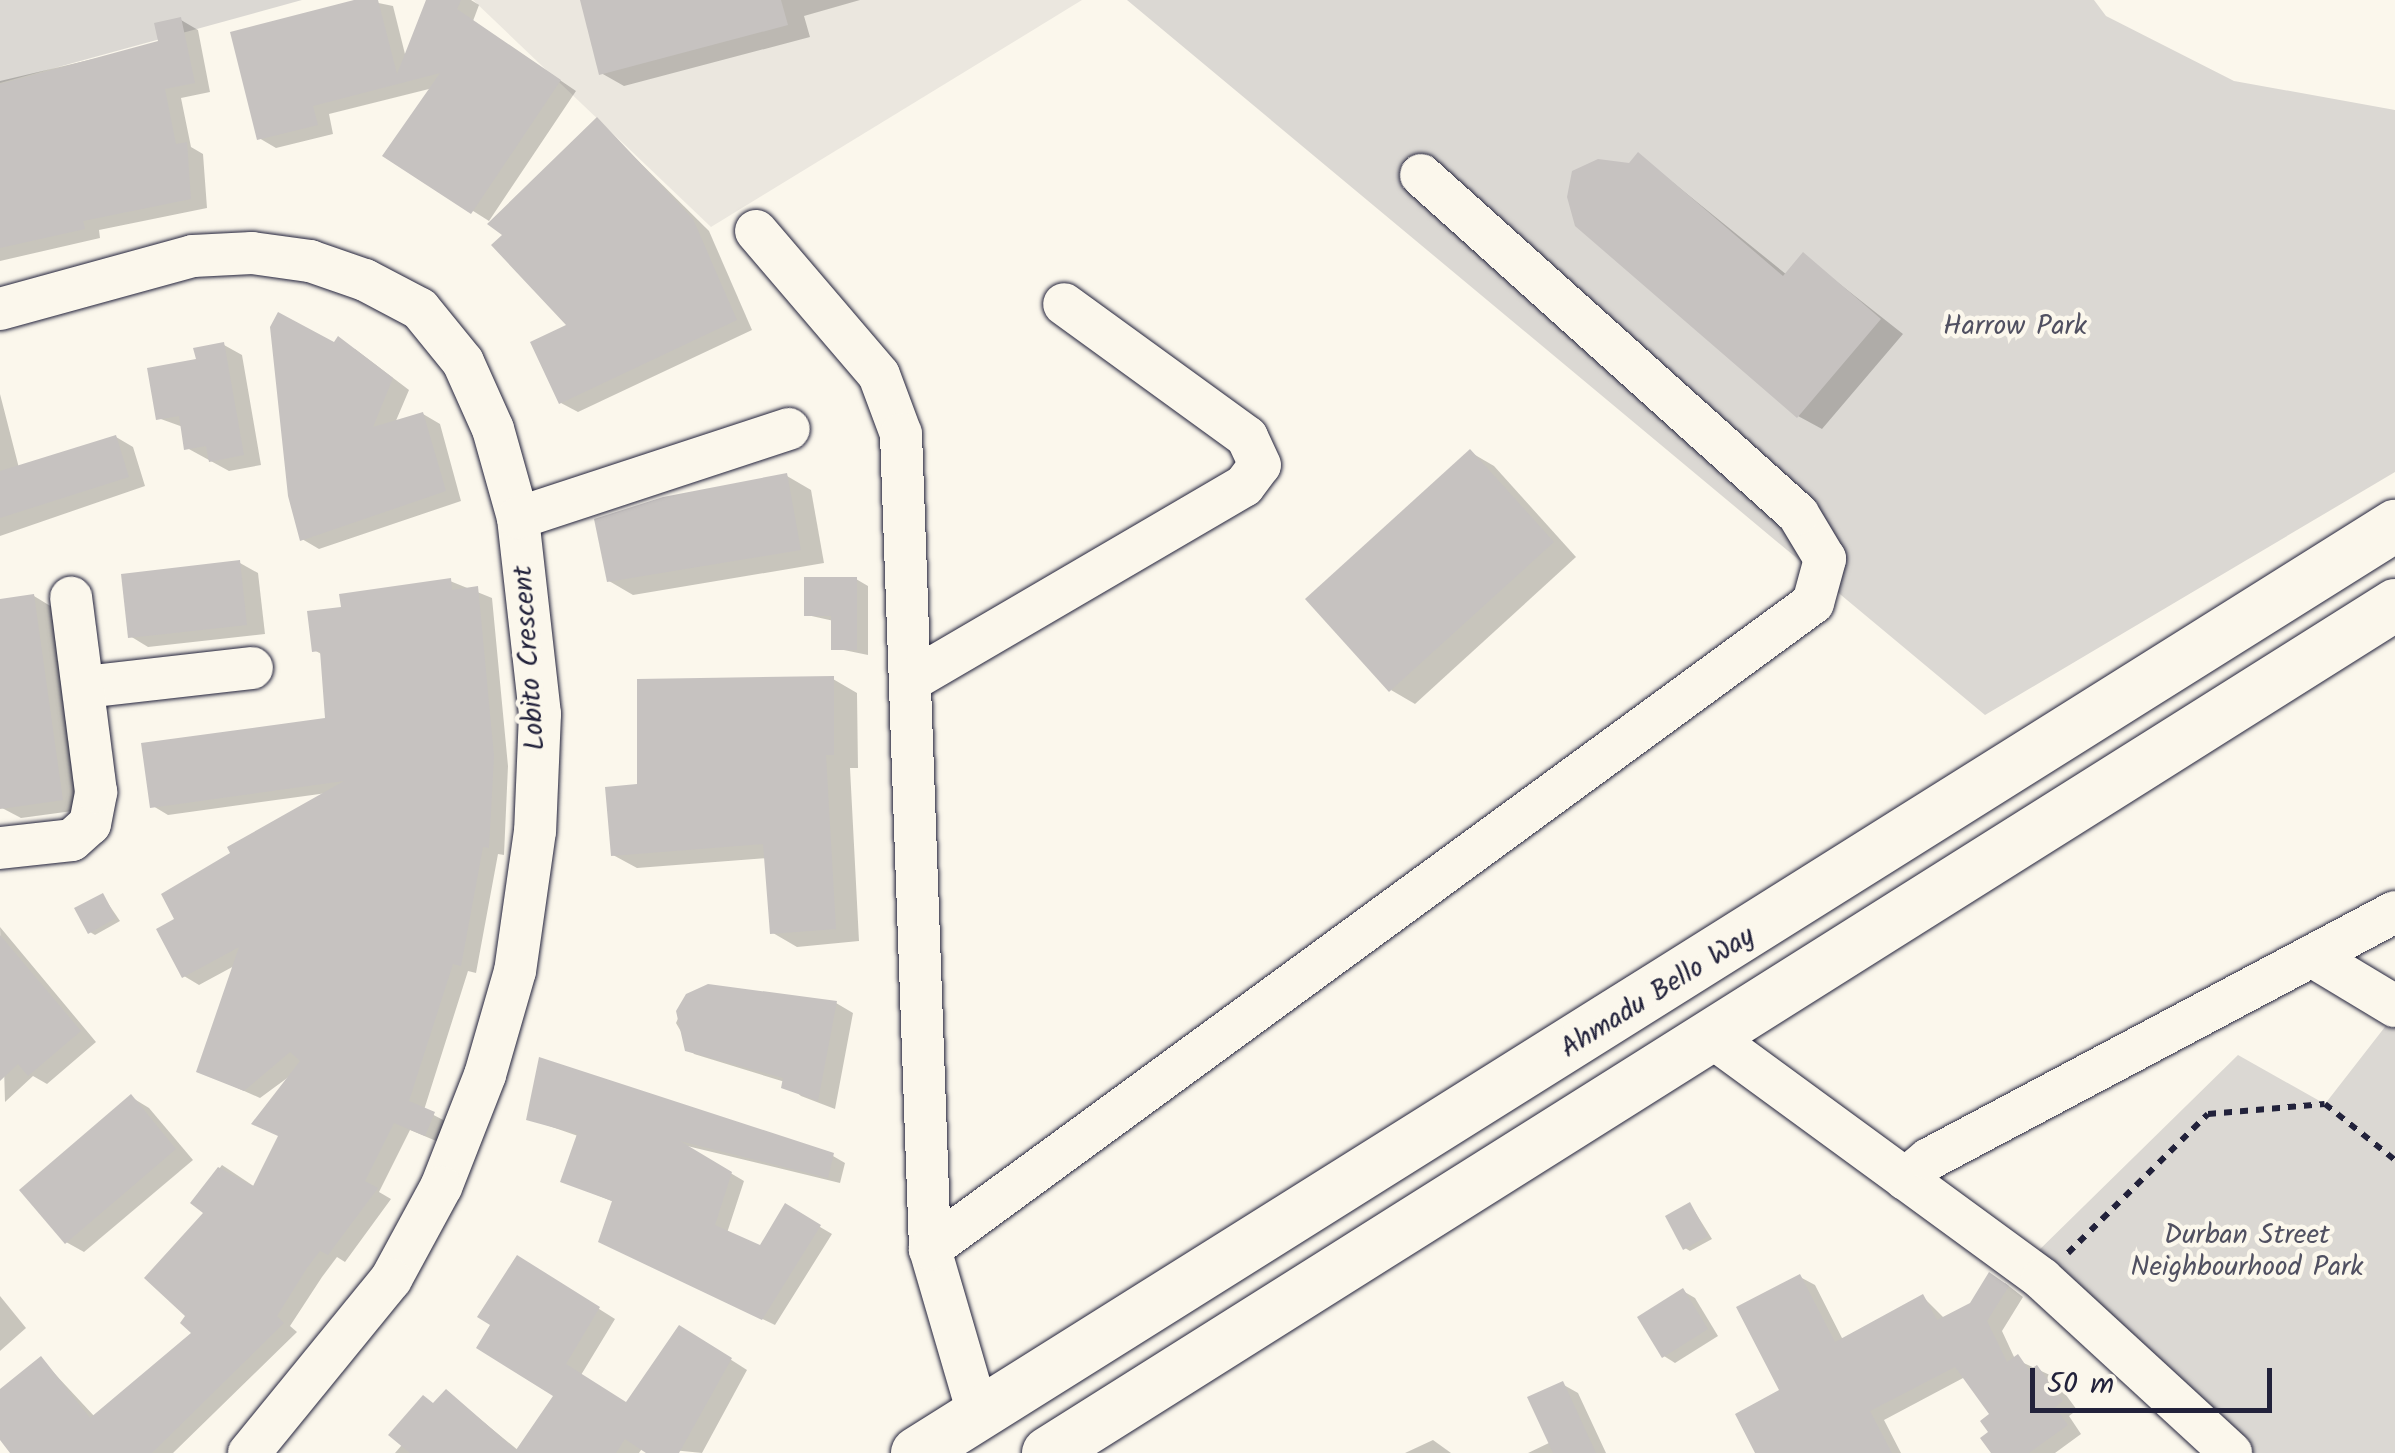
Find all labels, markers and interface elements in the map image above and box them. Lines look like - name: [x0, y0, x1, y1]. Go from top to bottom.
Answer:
- park label: Harrow Park: [1943, 310, 2087, 344]
- street label: Lobito Crescent: [507, 564, 553, 752]
- street label: Ahmadu Bello Way: [1555, 920, 1761, 1066]
- park label: Durban Street Neighbourhood Park: [2131, 1219, 2363, 1285]
- scale bar: [2035, 1348, 2278, 1410]
- text: 50 m: [2047, 1361, 2114, 1409]

